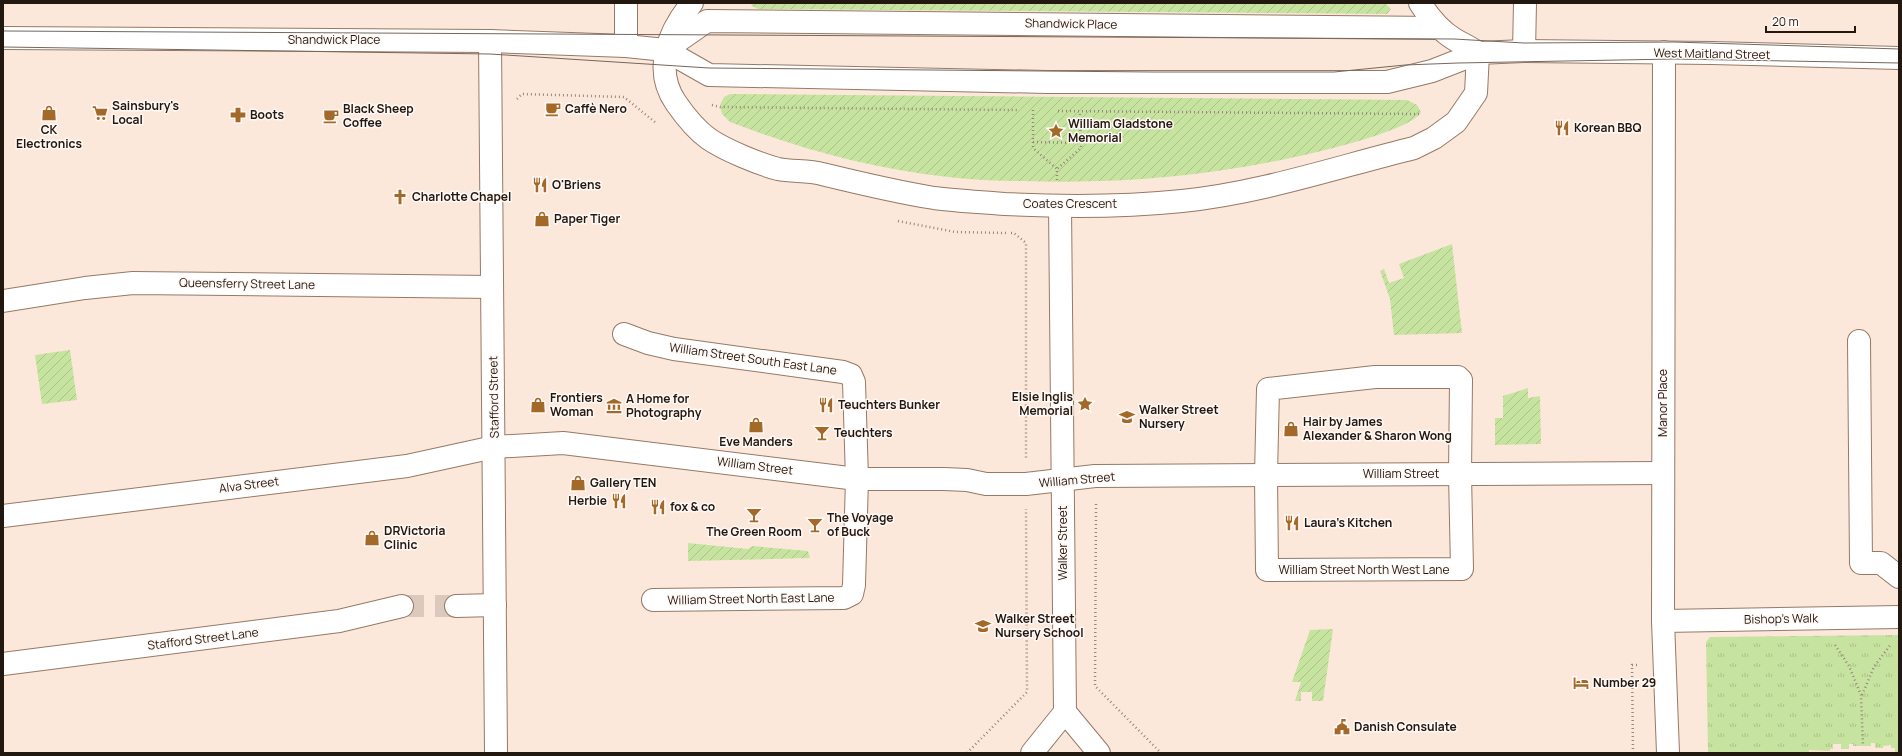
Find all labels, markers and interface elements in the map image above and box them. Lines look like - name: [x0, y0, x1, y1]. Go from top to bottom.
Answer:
- scale bar: [1766, 8, 1855, 34]
- text: 20 m: [1772, 13, 1799, 30]
- street label: Shandwick Place: [1025, 14, 1117, 33]
- street label: Shandwick Place: [288, 31, 380, 48]
- street label: West Maitland Street: [1654, 44, 1771, 63]
- place label: Sainsbury's Local: [112, 97, 180, 128]
- place label: Black Sheep Coffee: [343, 100, 414, 131]
- cafe icon: Caffè Nero: [544, 100, 562, 118]
- place label: Caffè Nero: [565, 100, 627, 117]
- shop icon: CK Electronics: [40, 104, 58, 122]
- supermarket icon: Sainsbury's Local: [91, 104, 109, 122]
- pharmacy icon: Boots: [229, 106, 247, 124]
- place label: Boots: [250, 106, 285, 123]
- cafe icon: Black Sheep Coffee: [322, 107, 340, 125]
- place label: William Gladstone Memorial: [1068, 115, 1173, 146]
- restaurant icon: Korean BBQ: [1553, 119, 1571, 137]
- place label: Korean BBQ: [1574, 119, 1641, 136]
- place label: CK Electronics: [16, 121, 83, 152]
- place icon: William Gladstone Memorial: [1047, 122, 1065, 140]
- restaurant icon: O'Briens: [531, 176, 549, 194]
- place label: O'Briens: [552, 176, 601, 193]
- church icon: Charlotte Chapel: [391, 188, 409, 206]
- place label: Charlotte Chapel: [412, 188, 511, 205]
- street label: Coates Crescent: [1023, 195, 1117, 212]
- shop icon: Paper Tiger: [533, 210, 551, 228]
- place label: Paper Tiger: [554, 210, 620, 227]
- street label: Queensferry Street Lane: [179, 274, 315, 293]
- street label: William Street South East Lane: [668, 338, 838, 379]
- street label: Stafford Street: [484, 355, 503, 438]
- street label: Manor Place: [1654, 369, 1671, 437]
- place label: Elsie Inglis Memorial: [1012, 388, 1073, 419]
- place label: Frontiers Woman: [550, 389, 603, 420]
- place label: A Home for Photography: [626, 390, 702, 421]
- place icon: Elsie Inglis Memorial: [1076, 395, 1094, 413]
- shop icon: Frontiers Woman: [529, 396, 547, 414]
- restaurant icon: Teuchters Bunker: [817, 396, 835, 414]
- place label: Teuchters Bunker: [838, 396, 940, 413]
- museum icon: A Home for Photography: [605, 397, 623, 415]
- place label: Walker Street Nursery: [1139, 401, 1219, 432]
- school or university icon: Walker Street Nursery: [1118, 408, 1136, 426]
- place label: Hair by James Alexander & Sharon Wong: [1303, 413, 1452, 444]
- shop icon: Eve Manders: [747, 416, 765, 434]
- shop icon: Hair by James Alexander & Sharon Wong: [1282, 420, 1300, 438]
- bar icon: Teuchters: [813, 424, 831, 442]
- place label: Teuchters: [834, 424, 893, 441]
- place label: Eve Manders: [719, 433, 793, 450]
- street label: William Street: [716, 452, 794, 479]
- street label: William Street: [1363, 465, 1440, 482]
- street label: William Street: [1038, 468, 1116, 491]
- street label: Alva Street: [218, 472, 280, 497]
- shop icon: Gallery TEN: [569, 474, 587, 492]
- place label: Gallery TEN: [590, 474, 656, 491]
- place label: Herbie: [568, 492, 607, 509]
- restaurant icon: Herbie: [610, 492, 628, 510]
- restaurant icon: fox & co: [649, 498, 667, 516]
- place label: fox & co: [670, 498, 715, 515]
- street label: Walker Street: [1054, 505, 1071, 580]
- bar icon: The Green Room: [745, 506, 763, 524]
- place label: The Voyage of Buck: [827, 509, 894, 540]
- restaurant icon: Laura's Kitchen: [1283, 514, 1301, 532]
- place label: Laura's Kitchen: [1304, 514, 1392, 531]
- bar icon: The Voyage of Buck: [806, 516, 824, 534]
- place label: DRVictoria Clinic: [384, 522, 445, 553]
- place label: The Green Room: [706, 523, 802, 540]
- shop icon: DRVictoria Clinic: [363, 529, 381, 547]
- street label: William Street North West Lane: [1279, 561, 1449, 578]
- street label: William Street North East Lane: [667, 589, 835, 608]
- street label: Bishop's Walk: [1744, 609, 1819, 628]
- place label: Walker Street Nursery School: [995, 610, 1084, 641]
- school or university icon: Walker Street Nursery School: [974, 617, 992, 635]
- street label: Stafford Street Lane: [146, 623, 260, 654]
- hotel icon: Number 29: [1572, 674, 1590, 692]
- place label: Number 29: [1593, 674, 1656, 691]
- public building icon: Danish Consulate: [1333, 718, 1351, 736]
- place label: Danish Consulate: [1354, 718, 1457, 735]

